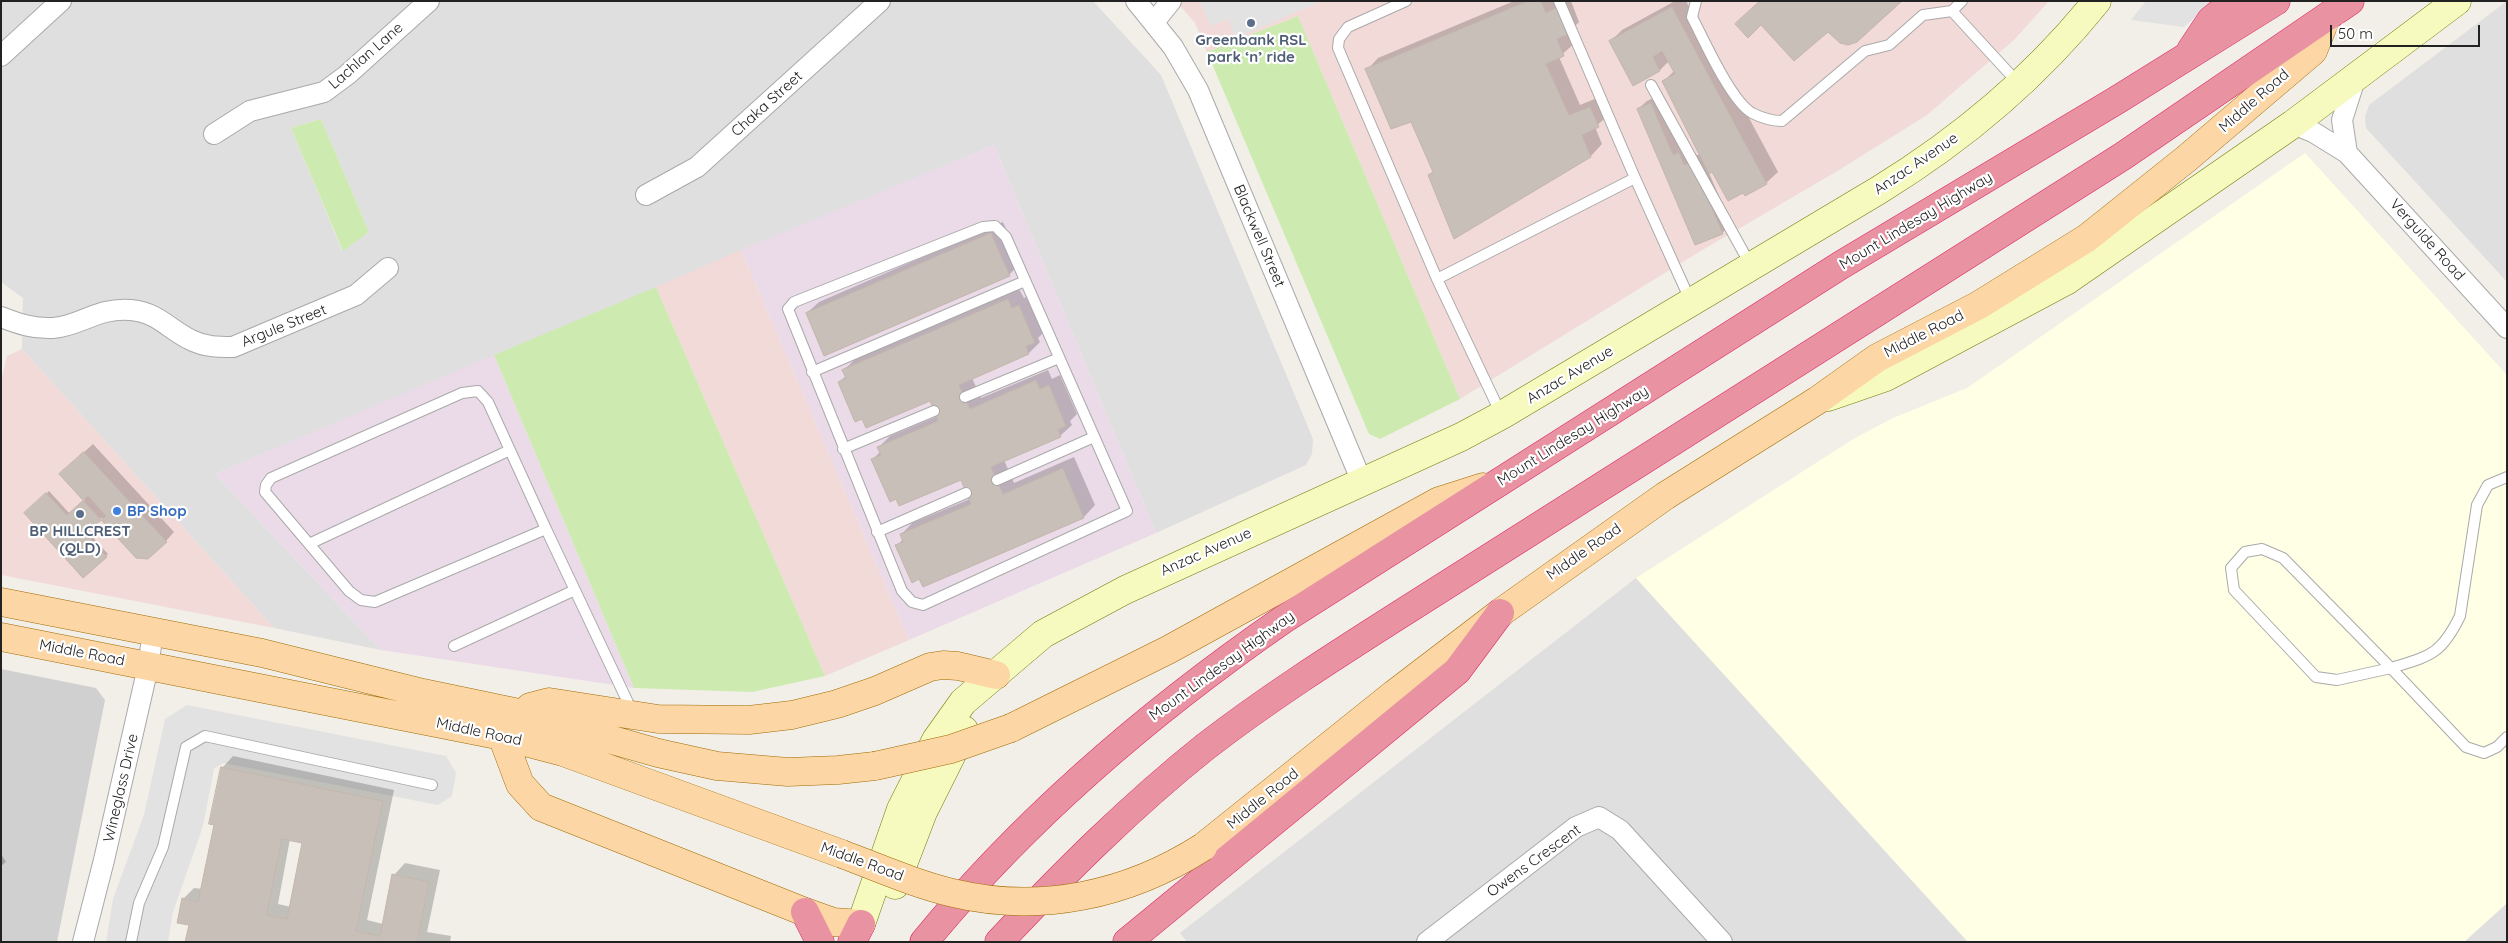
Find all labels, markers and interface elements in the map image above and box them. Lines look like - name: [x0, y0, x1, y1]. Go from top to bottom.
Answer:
- scale bar: [2333, 15, 2483, 47]
- marker: Greenbank RSL park ‘n’ ride: [1245, 17, 1257, 29]
- street label: Lachlan Lane: [325, 19, 407, 93]
- text: 50 m: [2338, 24, 2373, 43]
- place label: Greenbank RSL park ‘n’ ride: [1195, 31, 1307, 66]
- street label: Middle Road: [2215, 66, 2293, 136]
- street label: Chaka Street: [728, 67, 806, 141]
- street label: Anzac Avenue: [1870, 129, 1962, 199]
- street label: Mount Lindesay Highway: [1836, 168, 1996, 274]
- street label: Blackwell Street: [1229, 182, 1289, 290]
- street label: Vergulde Road: [2386, 195, 2468, 285]
- street label: Argule Street: [239, 301, 329, 351]
- street label: Middle Road: [1881, 306, 1967, 362]
- street label: Anzac Avenue: [1523, 342, 1617, 408]
- street label: Mount Lindesay Highway: [1494, 382, 1652, 490]
- place label: BP Shop: [127, 502, 187, 520]
- marker: BP Shop: [111, 505, 123, 517]
- marker: BP HILLCREST (QLD): [74, 508, 86, 520]
- street label: Middle Road: [1543, 520, 1625, 584]
- place label: BP HILLCREST (QLD): [29, 522, 131, 557]
- street label: Anzac Avenue: [1158, 524, 1254, 580]
- street label: Mount Lindesay Highway: [1146, 607, 1298, 725]
- street label: Middle Road: [38, 636, 126, 670]
- street label: Middle Road: [435, 714, 523, 750]
- street label: Wineglass Drive: [100, 732, 142, 844]
- street label: Middle Road: [1224, 765, 1302, 833]
- street label: Owens Crescent: [1483, 821, 1585, 901]
- street label: Middle Road: [818, 839, 906, 885]

